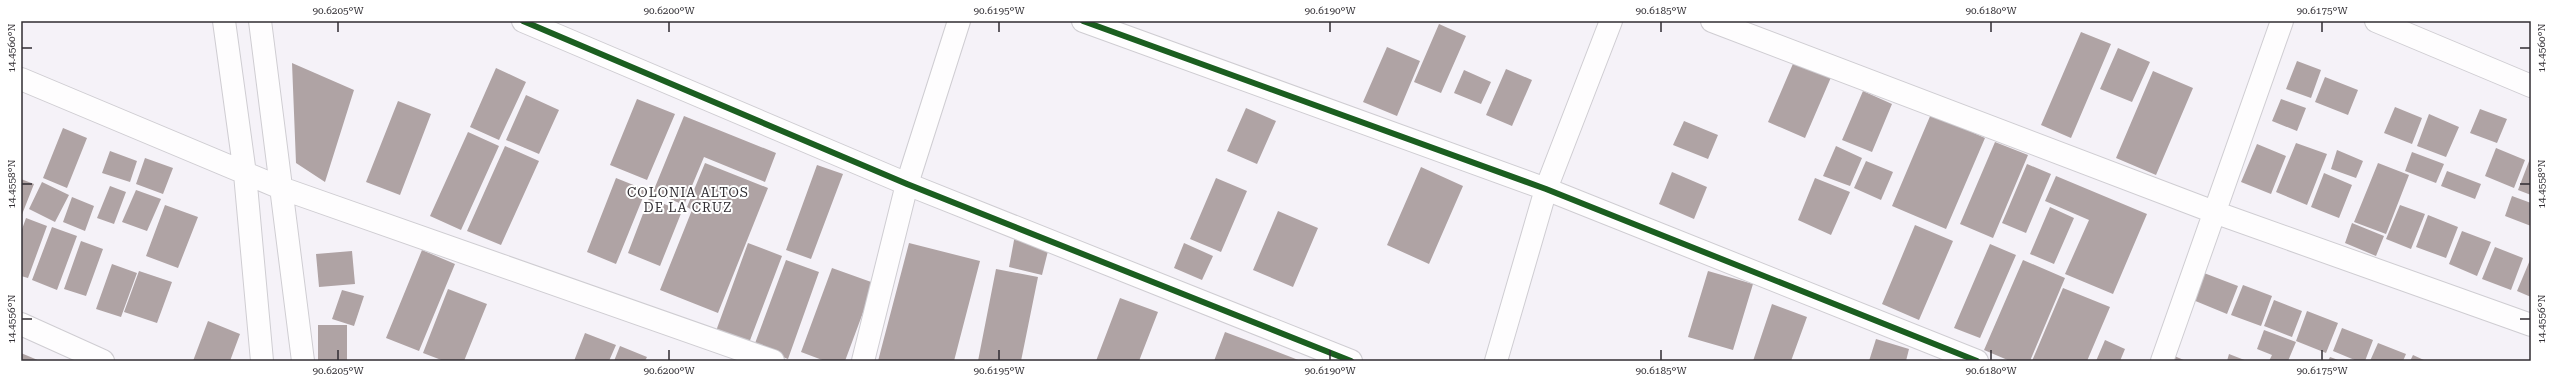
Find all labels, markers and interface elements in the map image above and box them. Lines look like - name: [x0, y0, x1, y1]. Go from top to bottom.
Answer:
- text: 90.6205°W: [312, 5, 364, 16]
- text: 90.6200°W: [643, 5, 695, 16]
- text: 90.6195°W: [973, 5, 1025, 16]
- text: 90.6190°W: [1304, 5, 1356, 16]
- text: 90.6185°W: [1635, 5, 1687, 16]
- text: 90.6180°W: [1965, 5, 2017, 16]
- text: 90.6175°W: [2296, 5, 2348, 16]
- text: 14.4560°N: [6, 23, 17, 73]
- text: 14.4560°N: [2536, 23, 2547, 73]
- text: 14.4558°N: [6, 159, 17, 209]
- text: 14.4558°N: [2536, 159, 2547, 209]
- district label: COLONIA ALTOS DE LA CRUZ: [627, 185, 749, 215]
- text: 14.4556°N: [6, 294, 17, 344]
- text: 14.4556°N: [2536, 294, 2547, 344]
- text: 90.6205°W: [312, 365, 364, 376]
- text: 90.6200°W: [643, 365, 695, 376]
- text: 90.6195°W: [973, 365, 1025, 376]
- text: 90.6190°W: [1304, 365, 1356, 376]
- text: 90.6185°W: [1635, 365, 1687, 376]
- text: 90.6180°W: [1965, 365, 2017, 376]
- text: 90.6175°W: [2296, 365, 2348, 376]

